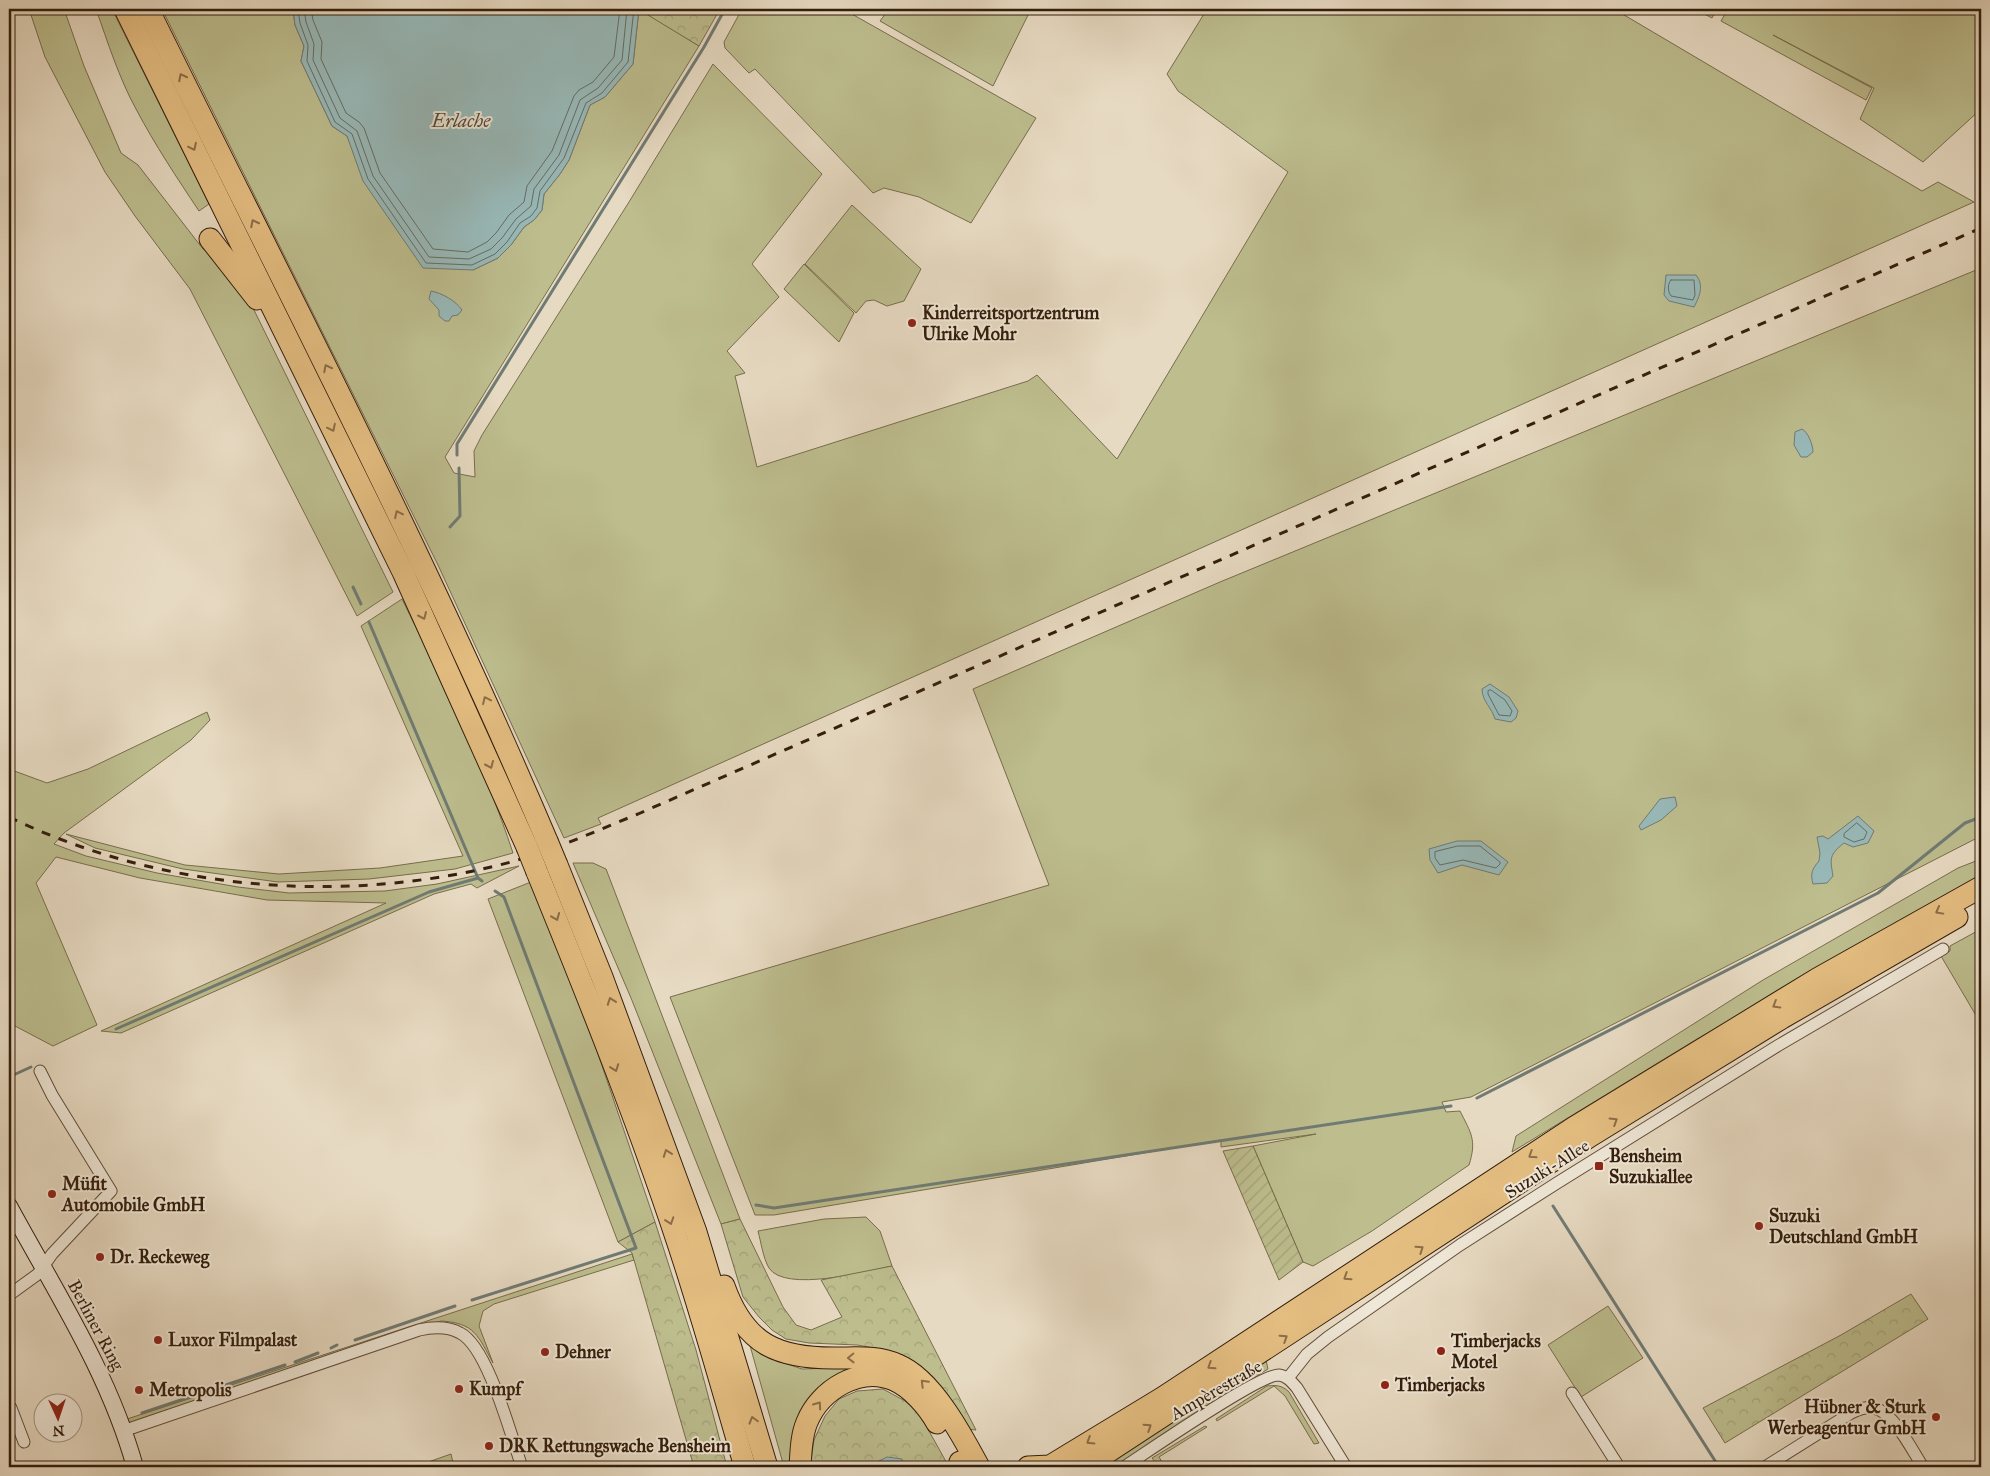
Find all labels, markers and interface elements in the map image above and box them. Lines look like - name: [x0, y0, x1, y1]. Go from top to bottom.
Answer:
- one-way arrow: [178, 74, 188, 83]
- water label: Erlache: [431, 109, 491, 132]
- one-way arrow: [187, 141, 197, 150]
- one-way arrow: [251, 219, 261, 228]
- place label: Kinderreitsportzentrum Ulrike Mohr: [922, 302, 1100, 345]
- marker: Kinderreitsportzentrum Ulrike Mohr: [906, 317, 918, 329]
- one-way arrow: [323, 364, 333, 373]
- one-way arrow: [326, 423, 336, 432]
- one-way arrow: [394, 510, 405, 519]
- one-way arrow: [417, 611, 427, 620]
- one-way arrow: [482, 696, 492, 705]
- one-way arrow: [484, 760, 495, 769]
- one-way arrow: [1935, 905, 1944, 915]
- one-way arrow: [550, 912, 560, 921]
- one-way arrow: [607, 997, 617, 1006]
- one-way arrow: [1772, 998, 1781, 1008]
- one-way arrow: [609, 1063, 619, 1072]
- one-way arrow: [1609, 1118, 1618, 1128]
- street label: Suzuki-Allee: [1501, 1134, 1593, 1204]
- place label: Bensheim Suzukiallee: [1609, 1145, 1693, 1188]
- one-way arrow: [1529, 1149, 1538, 1158]
- one-way arrow: [663, 1150, 673, 1158]
- marker: Bensheim Suzukiallee: [1593, 1160, 1605, 1172]
- place label: Müfit Automobile GmbH: [61, 1173, 206, 1216]
- marker: Müfit Automobile GmbH: [46, 1188, 58, 1200]
- place label: Suzuki Deutschland GmbH: [1769, 1205, 1919, 1248]
- one-way arrow: [664, 1216, 674, 1225]
- marker: Suzuki Deutschland GmbH: [1753, 1220, 1765, 1232]
- place label: Dr. Reckeweg: [110, 1246, 210, 1269]
- one-way arrow: [1414, 1246, 1424, 1255]
- marker: Dr. Reckeweg: [94, 1251, 106, 1263]
- one-way arrow: [1344, 1271, 1353, 1280]
- street label: Berliner Ring: [62, 1276, 129, 1375]
- place label: Luxor Filmpalast: [168, 1329, 298, 1352]
- place label: Timberjacks Motel: [1450, 1330, 1541, 1373]
- marker: Luxor Filmpalast: [152, 1334, 164, 1346]
- one-way arrow: [1278, 1335, 1288, 1344]
- place label: Dehner: [555, 1341, 612, 1363]
- marker: Timberjacks Motel: [1435, 1345, 1447, 1357]
- marker: Dehner: [539, 1346, 551, 1358]
- one-way arrow: [846, 1353, 854, 1363]
- street label: Ampèrestraße: [1165, 1355, 1266, 1426]
- one-way arrow: [1207, 1359, 1216, 1369]
- place label: Timberjacks: [1394, 1374, 1485, 1397]
- place label: Kumpf: [469, 1378, 524, 1401]
- place label: Metropolis: [149, 1379, 232, 1402]
- marker: Timberjacks: [1379, 1379, 1391, 1391]
- one-way arrow: [921, 1380, 930, 1389]
- marker: Kumpf: [453, 1383, 465, 1395]
- marker: Metropolis: [133, 1384, 145, 1396]
- north arrow: [32, 1394, 82, 1444]
- place label: Hübner & Sturk Werbeagentur GmbH: [1767, 1396, 1927, 1440]
- one-way arrow: [812, 1402, 820, 1411]
- marker: Hübner & Sturk Werbeagentur GmbH: [1930, 1411, 1942, 1423]
- one-way arrow: [748, 1417, 758, 1425]
- text: N: [52, 1422, 65, 1439]
- one-way arrow: [1142, 1424, 1152, 1433]
- place label: DRK Rettungswache Bensheim: [499, 1435, 732, 1458]
- one-way arrow: [1087, 1435, 1096, 1445]
- marker: DRK Rettungswache Bensheim: [483, 1440, 495, 1452]

